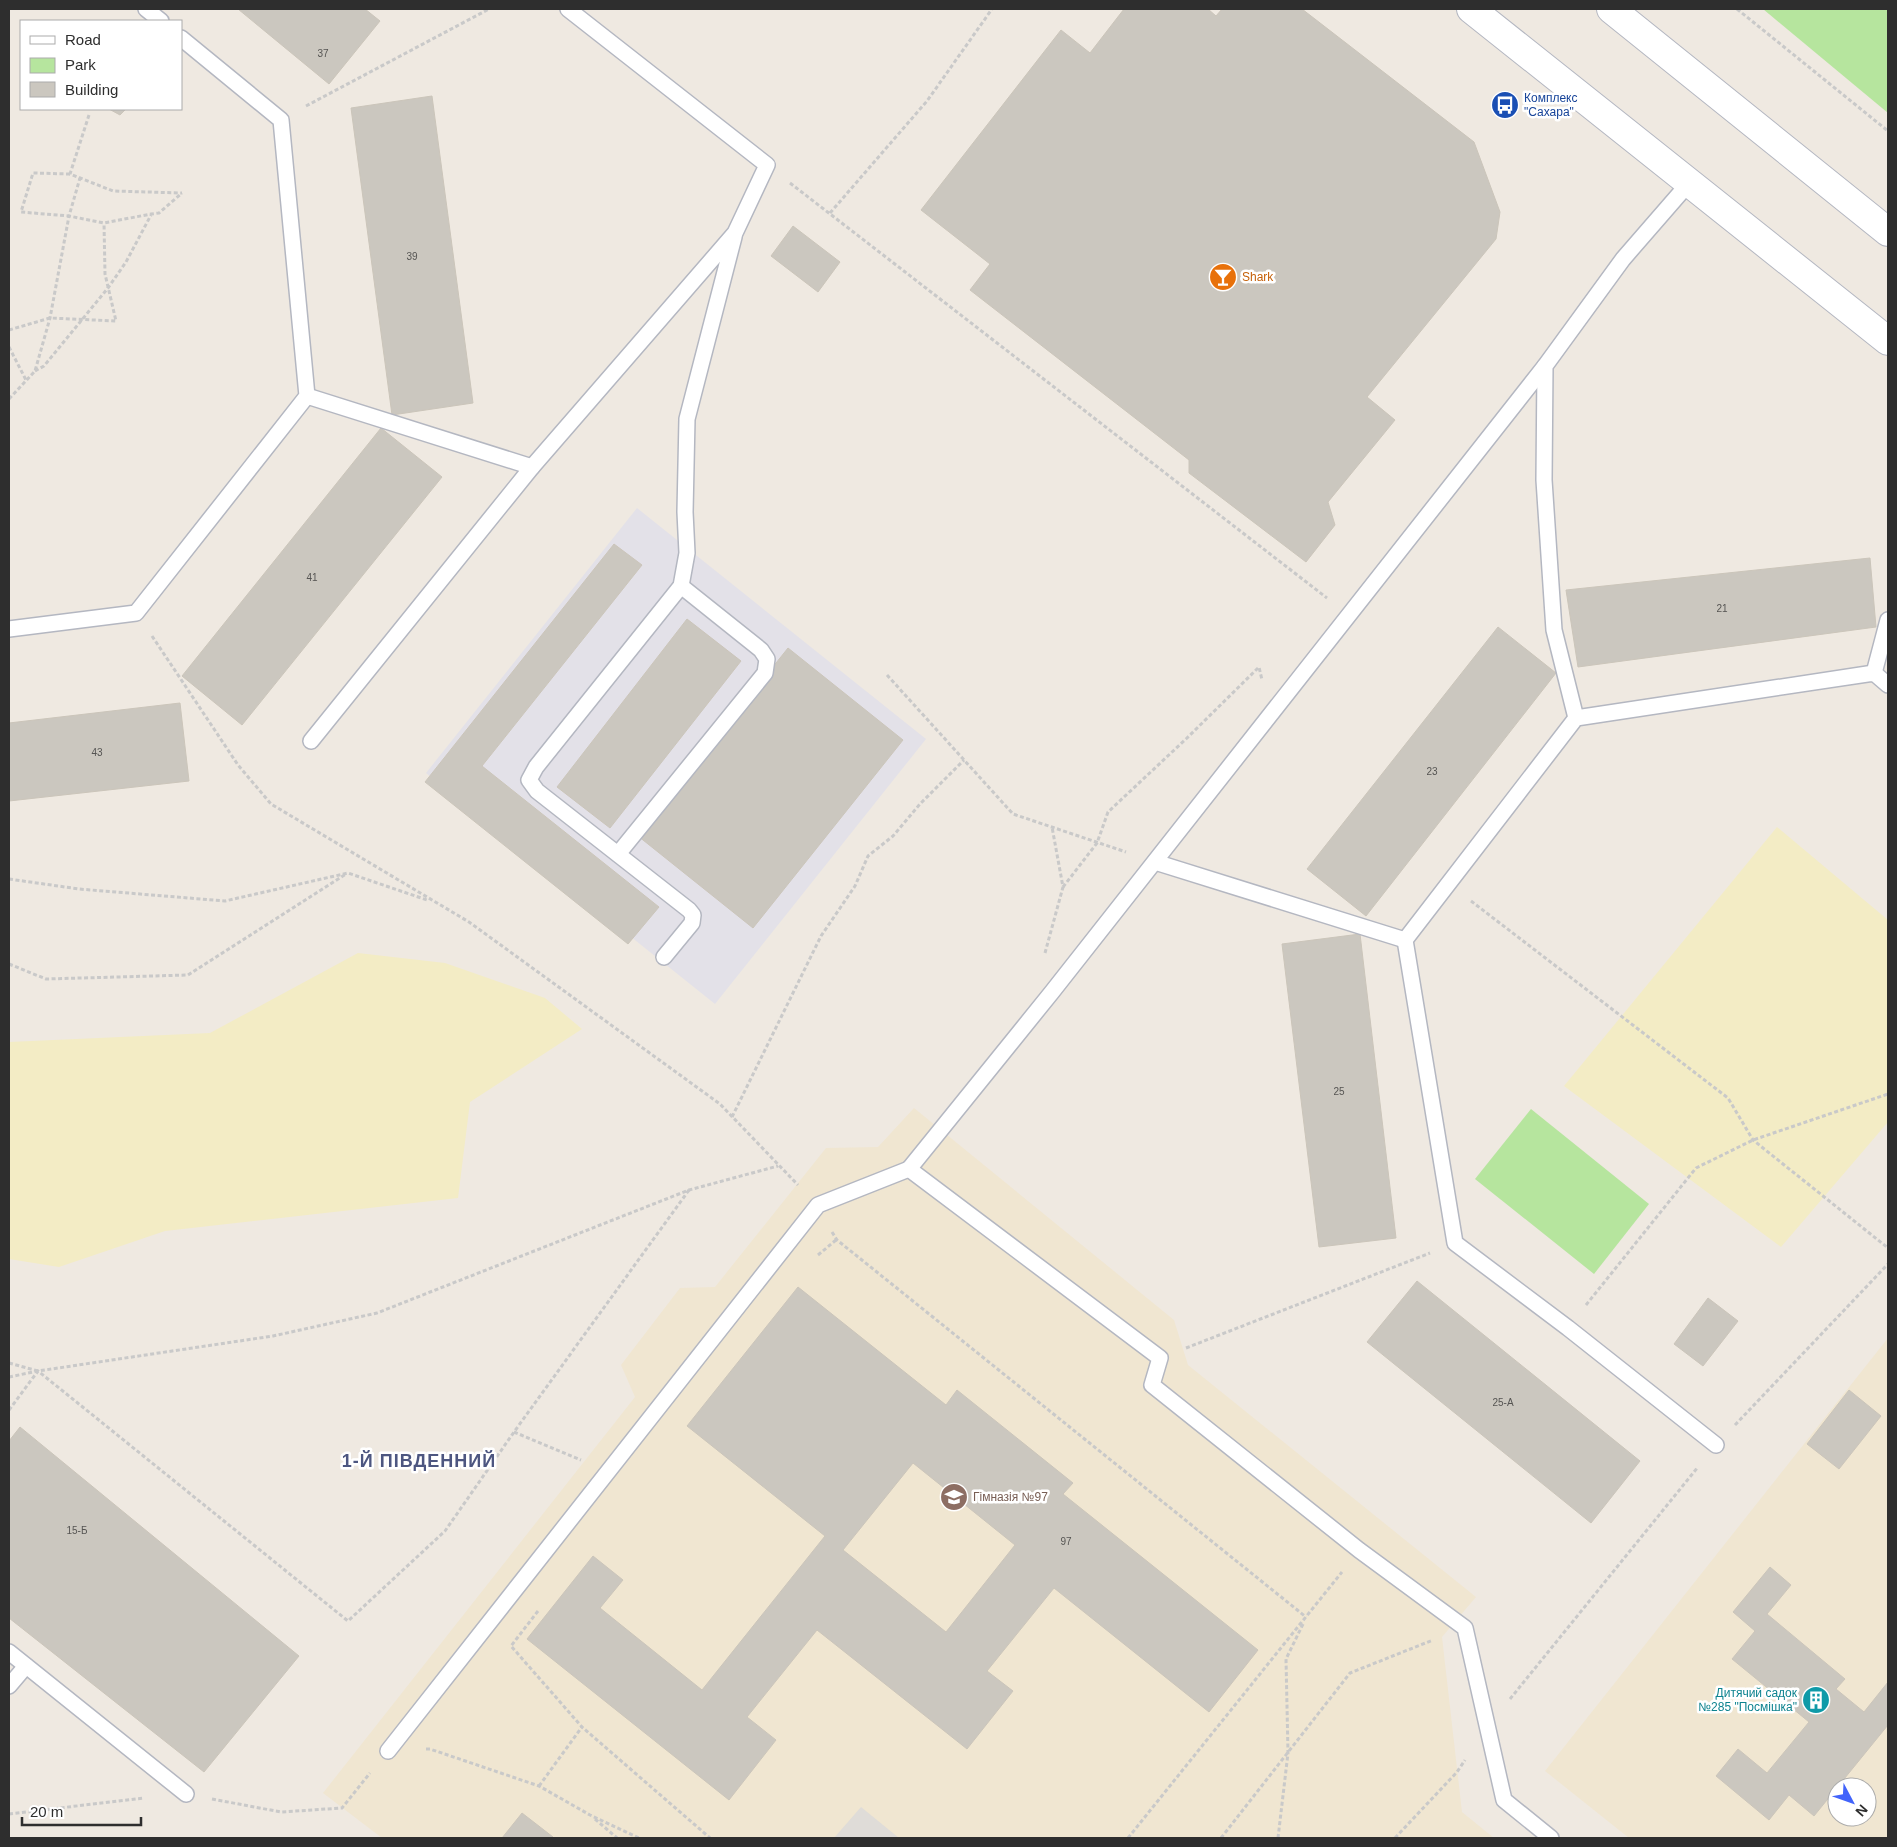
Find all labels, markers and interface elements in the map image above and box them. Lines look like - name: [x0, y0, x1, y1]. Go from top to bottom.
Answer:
- legend: [20, 20, 182, 110]
- text: Road: [65, 31, 101, 48]
- house number: 37: [317, 48, 329, 59]
- text: Park: [65, 56, 96, 73]
- text: Building: [65, 81, 118, 98]
- bus stop icon: Комплекс "Сахара": [1490, 90, 1520, 120]
- place label: Комплекс "Сахара": [1524, 91, 1577, 119]
- house number: 39: [406, 251, 418, 262]
- bar icon: Shark: [1208, 262, 1238, 292]
- place label: Shark: [1242, 270, 1274, 284]
- house number: 41: [306, 572, 318, 583]
- house number: 21: [1716, 603, 1728, 614]
- house number: 43: [91, 747, 103, 758]
- house number: 23: [1426, 766, 1438, 777]
- house number: 25: [1333, 1086, 1345, 1097]
- house number: 25-А: [1492, 1397, 1514, 1408]
- district label: 1-Й ПІВДЕННИЙ: [342, 1450, 496, 1471]
- school or university icon: Гімназія №97: [939, 1482, 969, 1512]
- place label: Гімназія №97: [973, 1490, 1048, 1504]
- house number: 15-Б: [66, 1525, 88, 1536]
- house number: 97: [1060, 1536, 1072, 1547]
- building icon: Дитячий садок №285 "Посмішка": [1801, 1685, 1831, 1715]
- place label: Дитячий садок №285 "Посмішка": [1698, 1686, 1798, 1714]
- north arrow: [1827, 1777, 1877, 1827]
- scale bar: [22, 1794, 141, 1826]
- text: N: [1852, 1801, 1871, 1820]
- text: 20 m: [30, 1803, 63, 1820]

